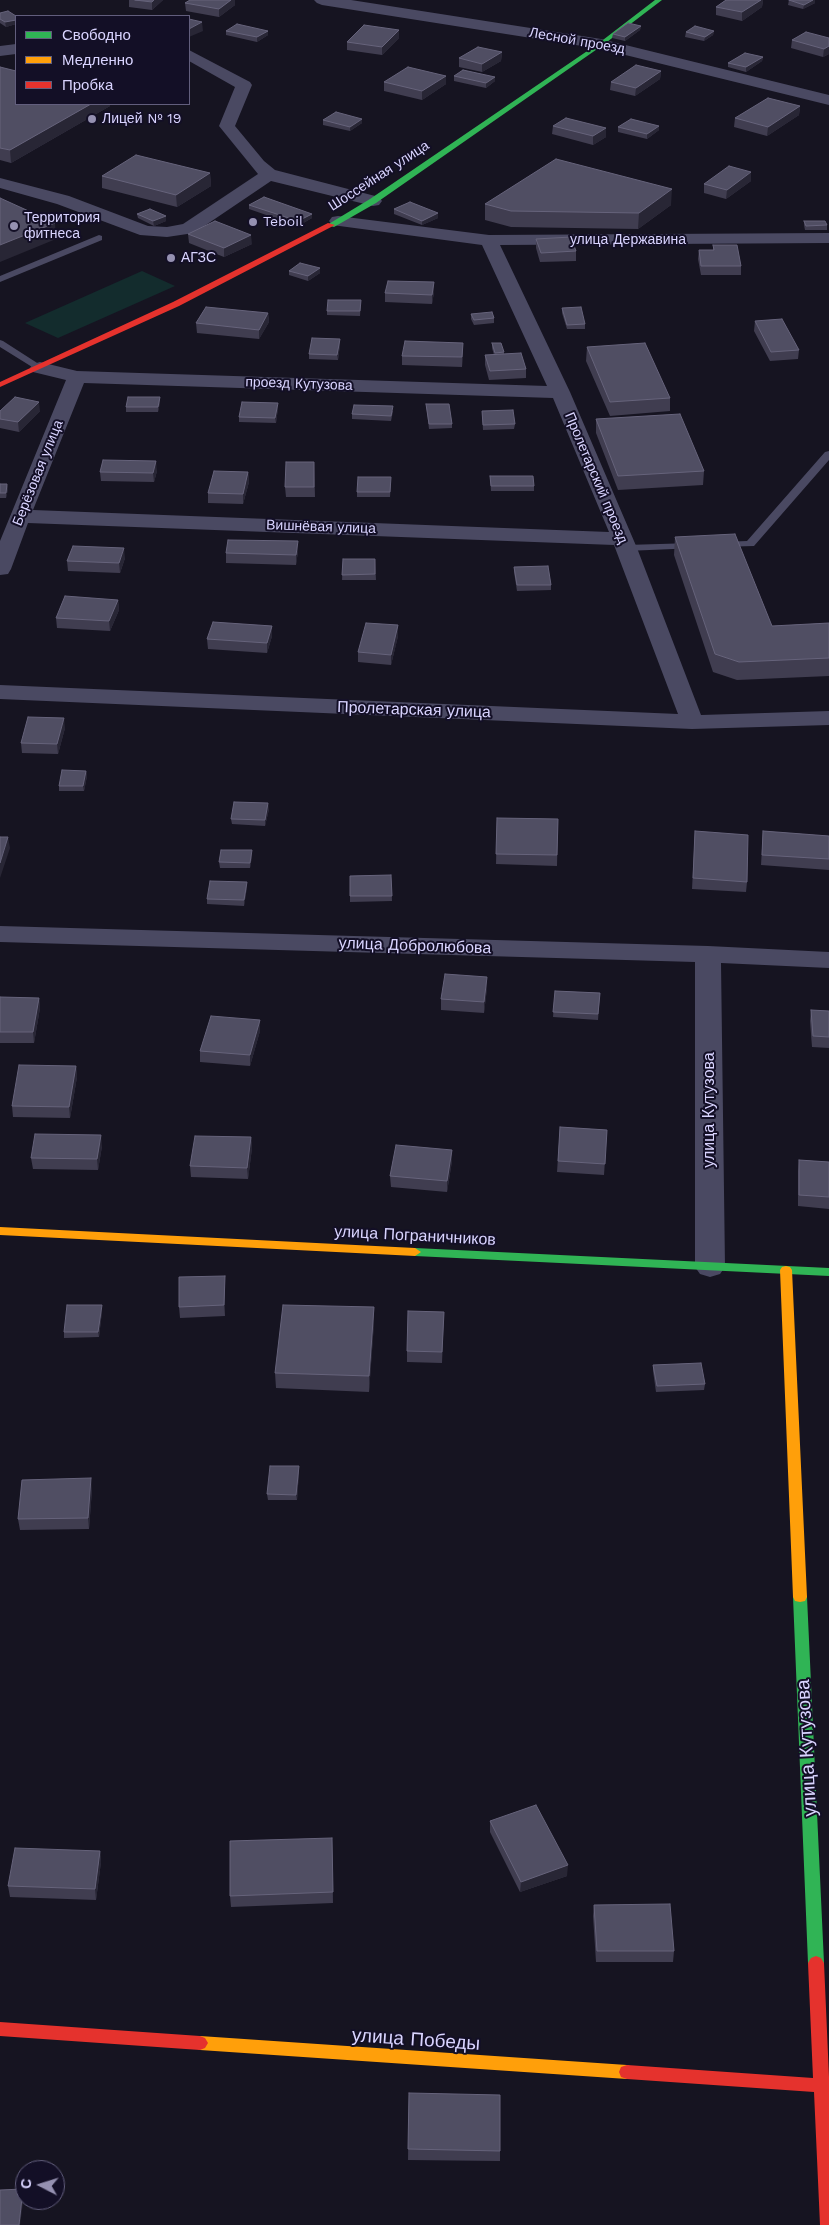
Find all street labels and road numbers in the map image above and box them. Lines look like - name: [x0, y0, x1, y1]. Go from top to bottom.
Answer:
- street label: Лесной проезд: [528, 24, 626, 58]
- street label: Шоссейная улица: [326, 137, 432, 215]
- street label: улица Державина: [570, 232, 686, 248]
- street label: проезд Кутузова: [245, 374, 353, 394]
- street label: Пролетарский проезд: [561, 410, 631, 546]
- street label: Берёзовая улица: [9, 418, 67, 528]
- street label: Вишнёвая улица: [266, 517, 376, 537]
- street label: Пролетарская улица: [337, 698, 491, 722]
- street label: улица Добролюбова: [338, 934, 492, 958]
- street label: улица Кутузова: [699, 1052, 719, 1168]
- street label: улица Пограничников: [334, 1222, 496, 1250]
- street label: улица Кутузова: [792, 1679, 822, 1817]
- street label: улица Победы: [351, 2024, 481, 2056]

